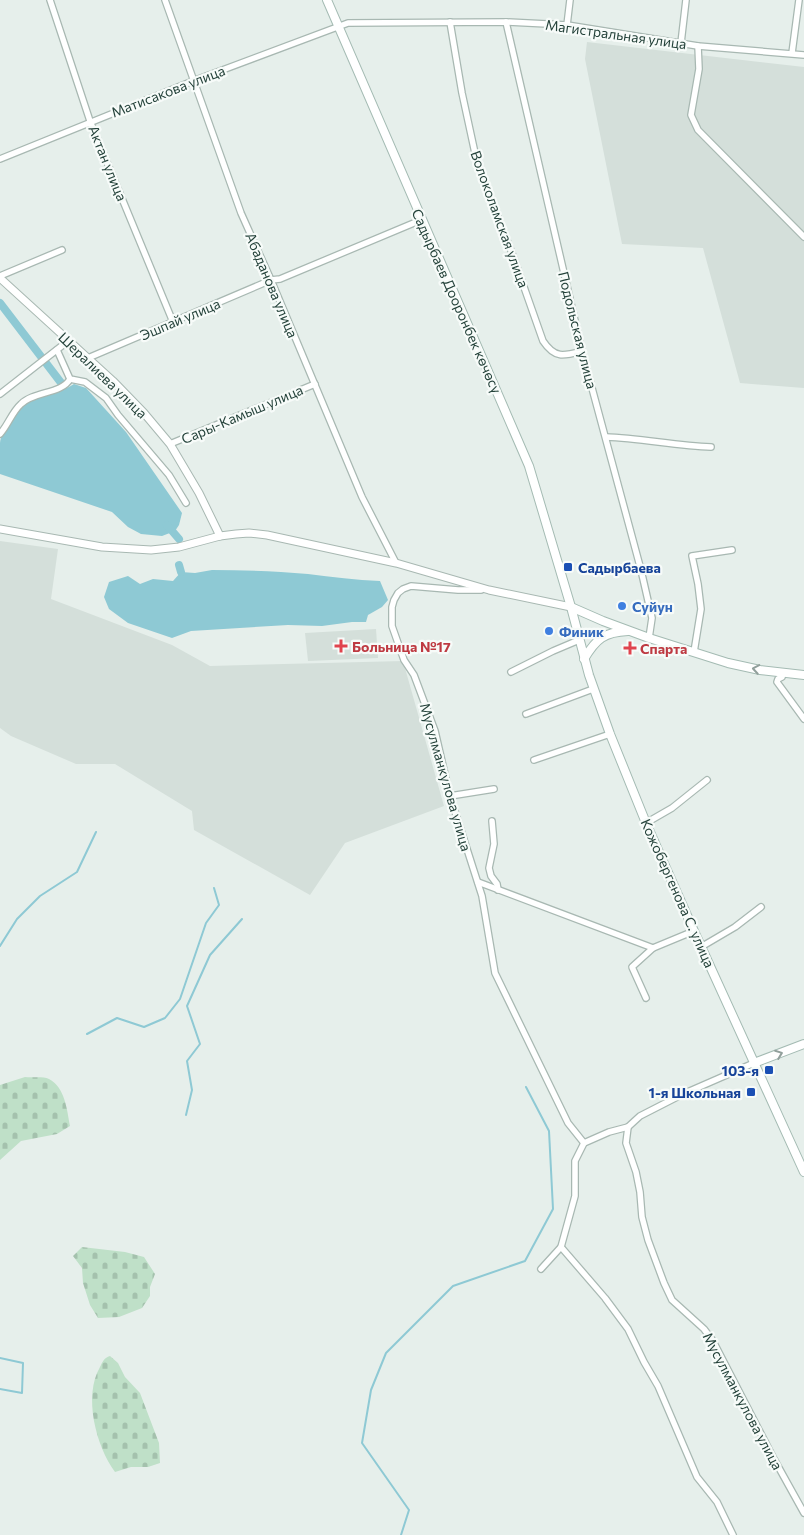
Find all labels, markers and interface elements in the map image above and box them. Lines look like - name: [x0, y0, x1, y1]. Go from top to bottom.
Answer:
- street label: Магистральная улица: [544, 16, 688, 52]
- street label: Матисакова улица: [109, 61, 227, 121]
- street label: Актан улица: [85, 123, 131, 203]
- street label: Волоколамская улица: [467, 148, 533, 290]
- street label: Садырбаев Дооронбек көчөсү: [408, 206, 506, 396]
- street label: Абаданова улица: [242, 230, 302, 340]
- street label: Подольская улица: [555, 270, 601, 390]
- street label: Эшпай улица: [137, 294, 223, 344]
- street label: Шералиева улица: [55, 328, 151, 422]
- street label: Сары-Камыш улица: [179, 381, 305, 447]
- place label: Садырбаева: [578, 559, 661, 576]
- marker: Садырбаева: [562, 561, 574, 573]
- place label: Суйун: [632, 598, 673, 615]
- marker: Суйун: [616, 600, 628, 612]
- place label: Финик: [559, 623, 604, 640]
- marker: Финик: [543, 625, 555, 637]
- place label: Больница №17: [352, 638, 451, 655]
- marker: Больница №17: [334, 639, 348, 653]
- place label: Спарта: [640, 640, 687, 657]
- marker: Спарта: [624, 642, 636, 654]
- one-way arrow: [751, 664, 760, 674]
- street label: Мусулманкулова улица: [417, 701, 475, 853]
- street label: Кожобергенова С. улица: [637, 816, 719, 970]
- one-way arrow: [774, 1049, 783, 1060]
- place label: 103-я: [722, 1062, 759, 1079]
- marker: 103-я: [763, 1064, 775, 1076]
- place label: 1-я Школьная: [649, 1084, 741, 1101]
- marker: 1-я Школьная: [745, 1086, 757, 1098]
- street label: Мусулманкулова улица: [700, 1329, 786, 1473]

